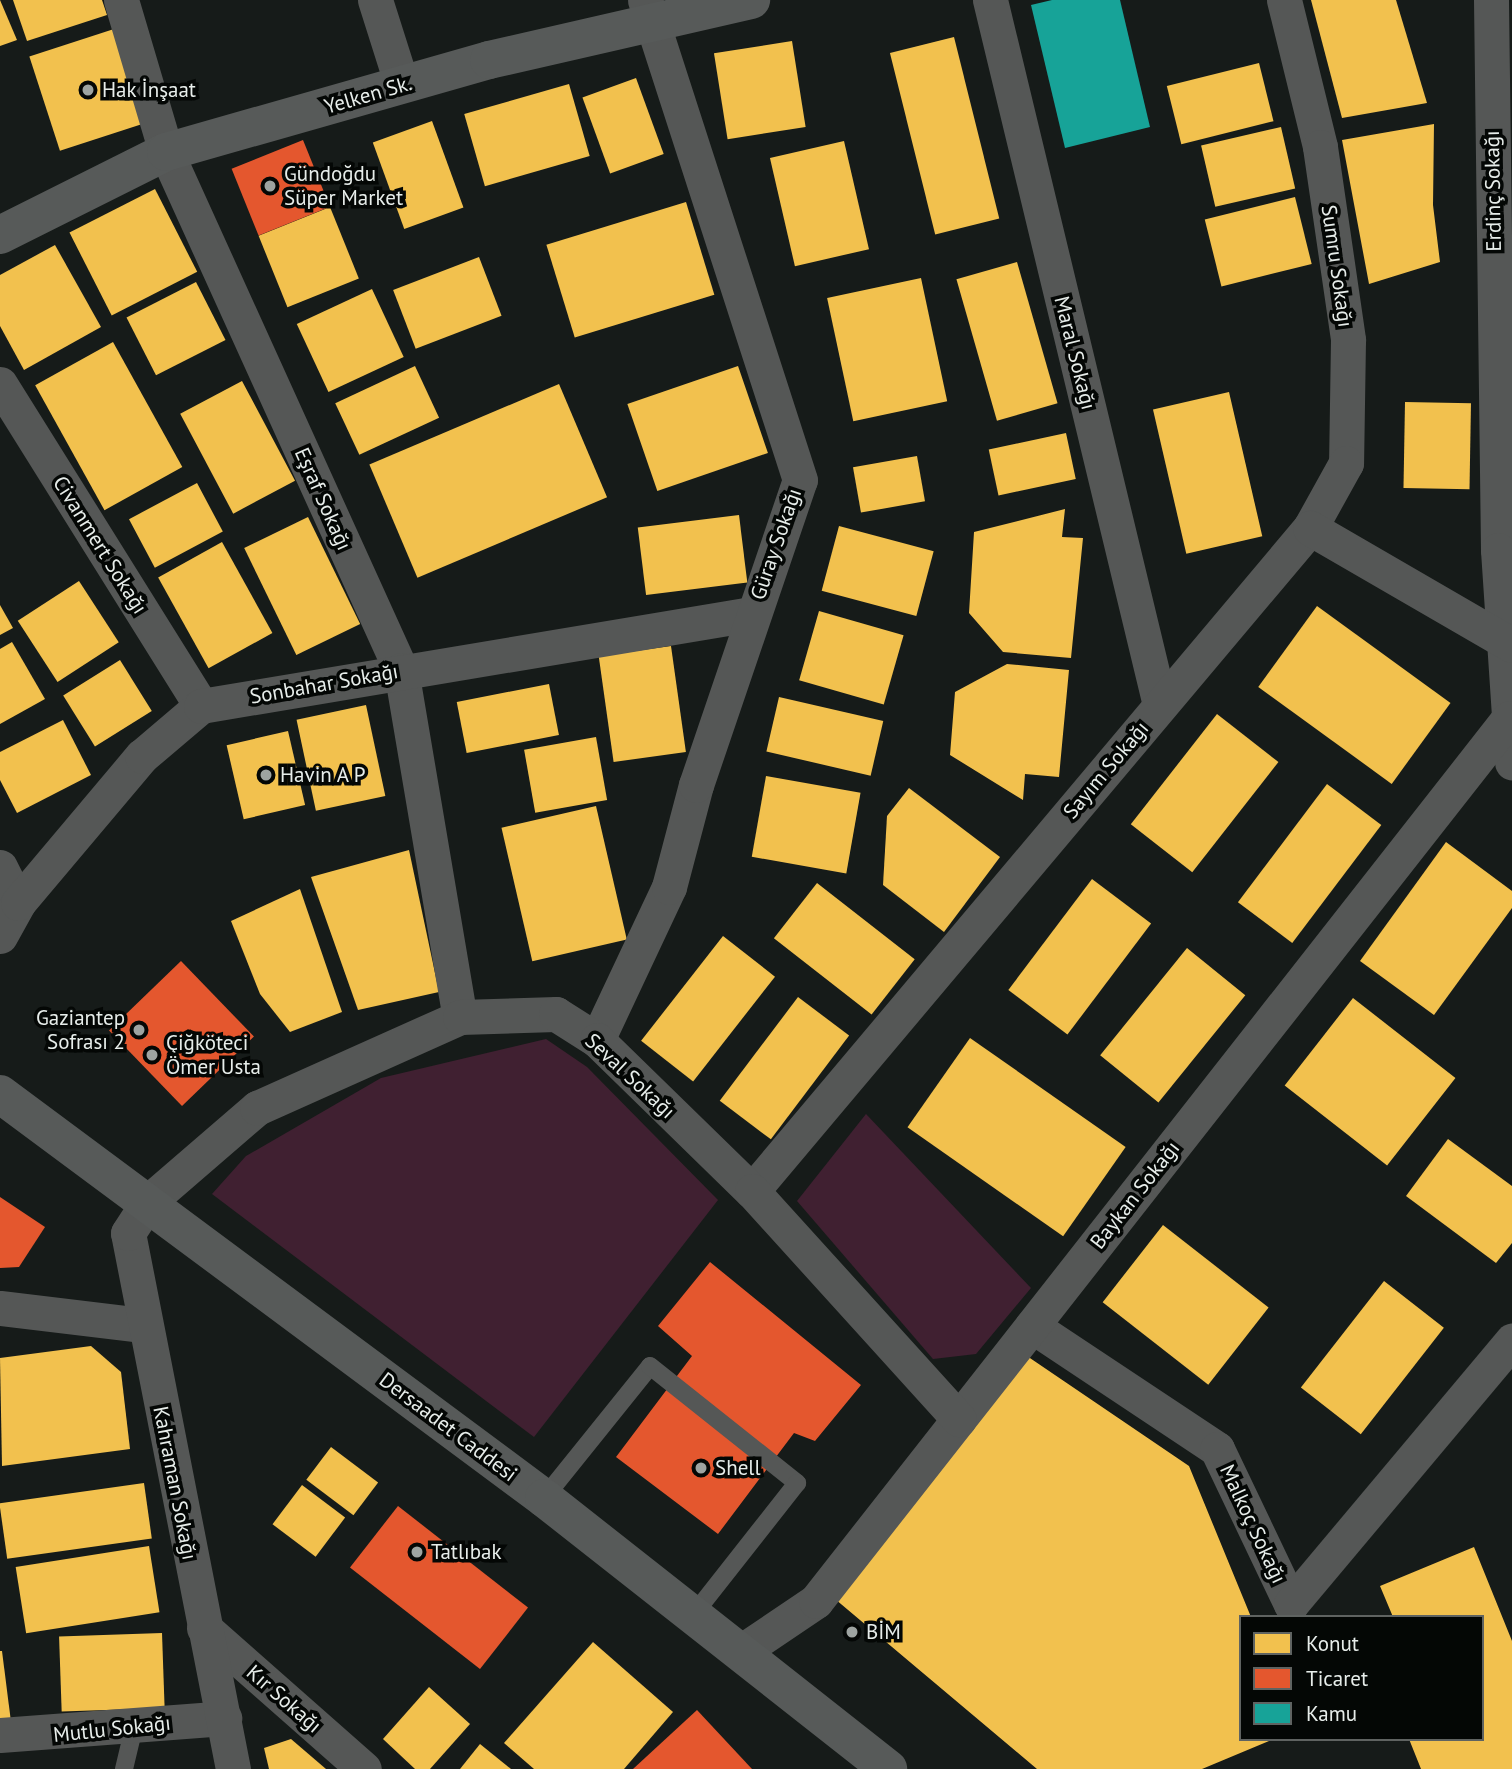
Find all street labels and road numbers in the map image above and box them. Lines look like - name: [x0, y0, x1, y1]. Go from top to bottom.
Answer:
- street label: Yelken Sk.: [321, 70, 415, 120]
- street label: Erdinç Sokağı: [1479, 130, 1507, 252]
- street label: Sumru Sokağı: [1316, 203, 1358, 329]
- street label: Maral Sokağı: [1049, 294, 1101, 412]
- street label: Eşraf Sokağı: [289, 444, 357, 554]
- street label: Civanmert Sokağı: [48, 471, 152, 619]
- street label: Güray Sokağı: [745, 485, 807, 603]
- street label: Sonbahar Sokağı: [248, 659, 400, 709]
- street label: Sayım Sokağı: [1058, 716, 1154, 824]
- street label: Seval Sokağı: [580, 1028, 680, 1124]
- street label: Baykan Sokağı: [1085, 1136, 1185, 1254]
- street label: Dersaadet Caddesi: [374, 1367, 522, 1487]
- street label: Kahraman Sokağı: [148, 1404, 202, 1562]
- street label: Malkoç Sokağı: [1214, 1460, 1292, 1588]
- street label: Kır Sokağı: [241, 1660, 327, 1738]
- street label: Mutlu Sokağı: [52, 1710, 172, 1748]

